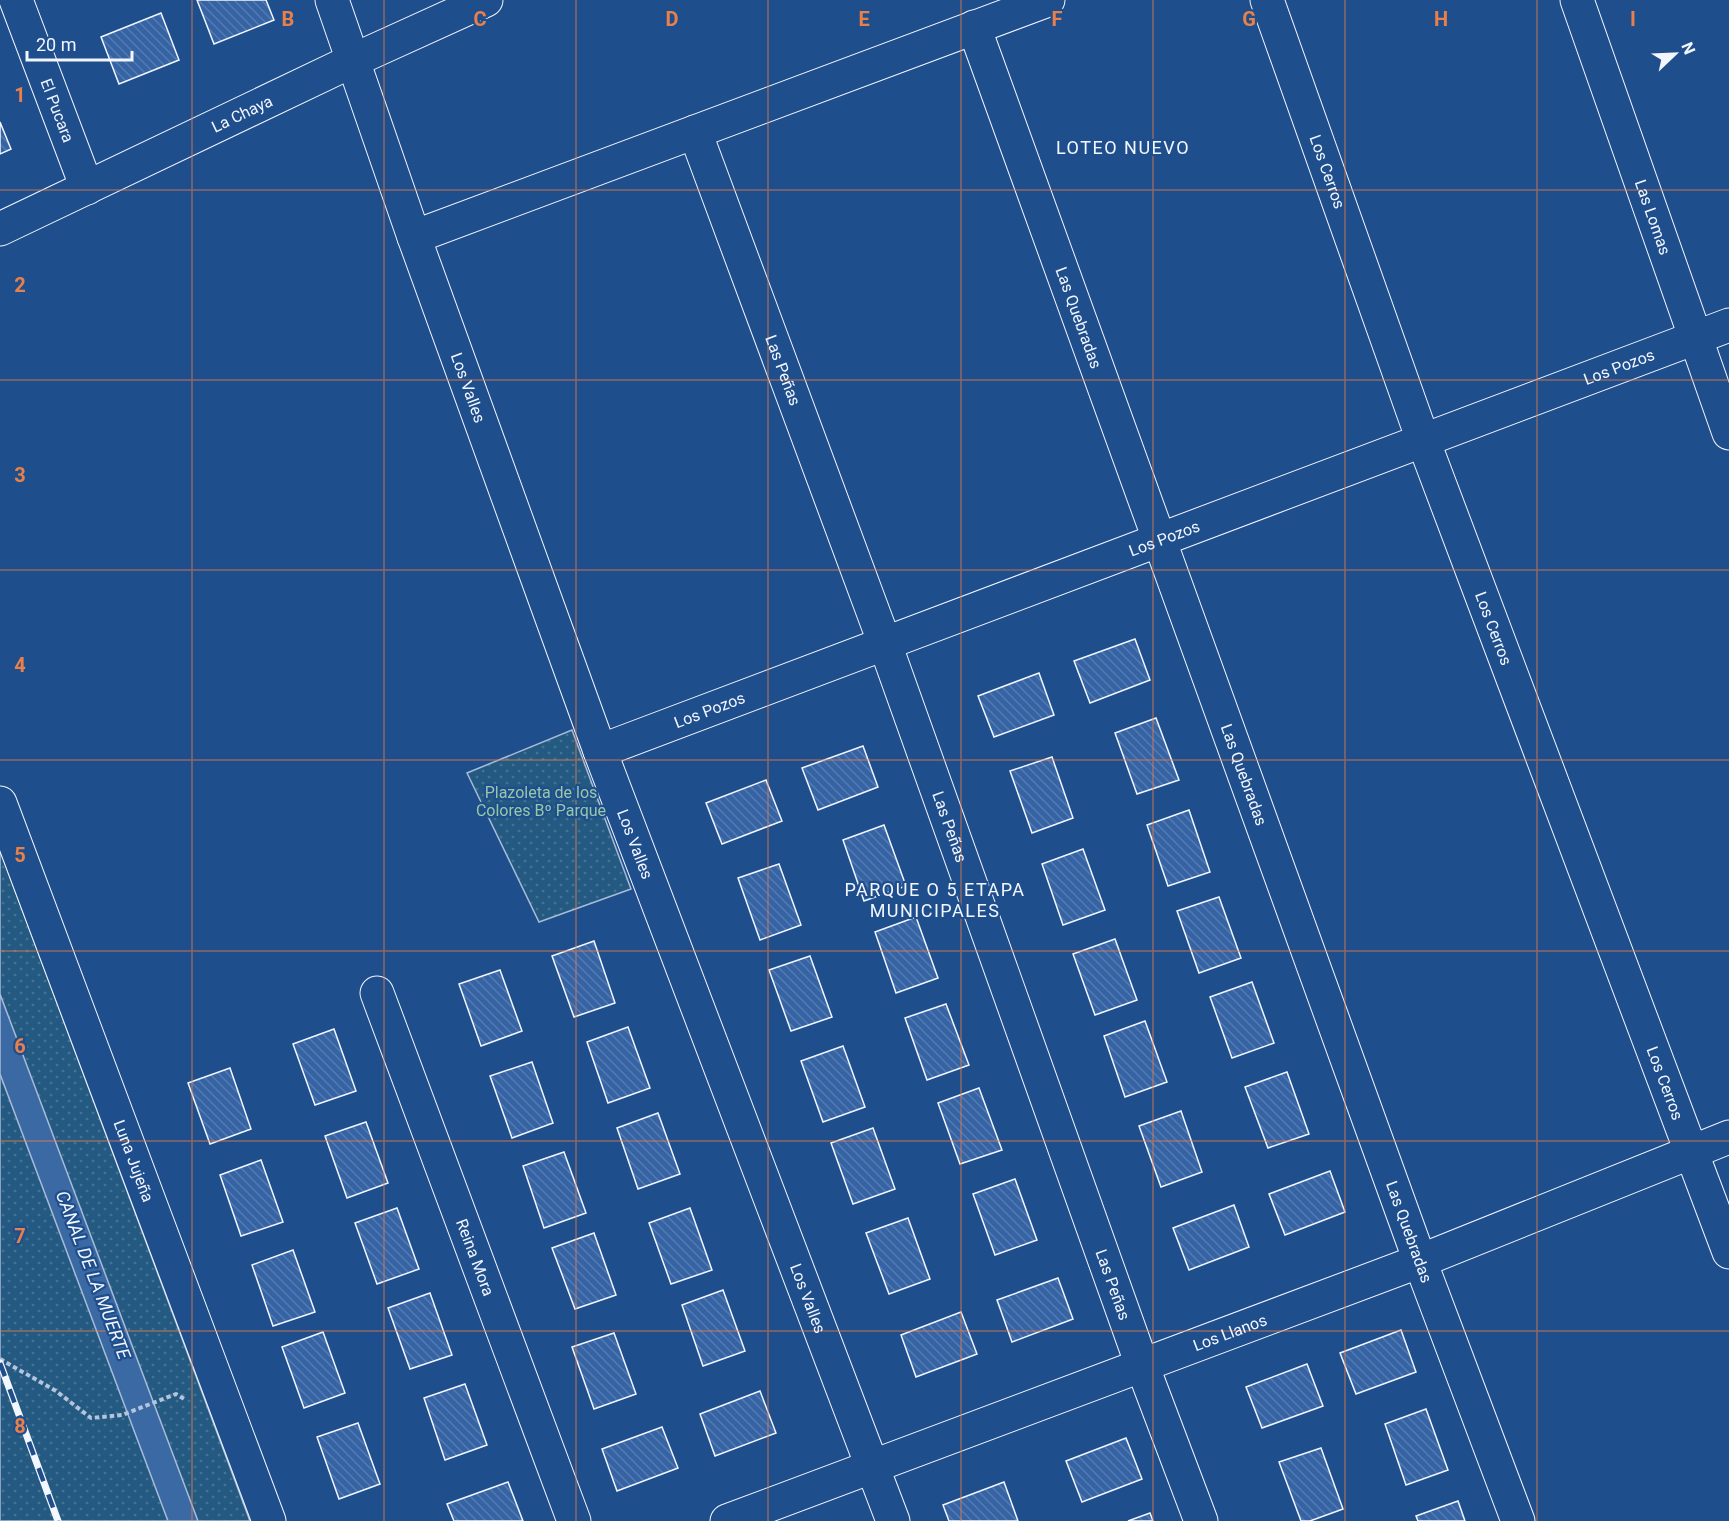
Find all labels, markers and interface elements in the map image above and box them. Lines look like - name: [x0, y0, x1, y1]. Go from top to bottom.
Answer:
- text: B: [282, 7, 294, 31]
- text: C: [473, 7, 487, 31]
- text: D: [666, 7, 679, 31]
- text: E: [858, 7, 870, 31]
- text: F: [1052, 7, 1063, 31]
- text: G: [1242, 7, 1256, 31]
- text: H: [1434, 7, 1448, 31]
- text: I: [1630, 7, 1636, 31]
- scale bar: [27, 24, 132, 62]
- north arrow: [1645, 24, 1705, 84]
- text: 20 m: [36, 34, 76, 55]
- text: N: [1677, 39, 1699, 57]
- street label: El Pucara: [37, 76, 78, 145]
- text: 1: [14, 83, 26, 107]
- street label: La Chaya: [209, 91, 276, 137]
- street label: Los Cerros: [1306, 132, 1349, 211]
- district label: LOTEO NUEVO: [1056, 137, 1190, 158]
- street label: Las Lomas: [1631, 177, 1675, 257]
- street label: Las Quebradas: [1051, 264, 1106, 371]
- text: 2: [14, 273, 26, 297]
- street label: Las Peñas: [761, 332, 805, 408]
- street label: Los Pozos: [1581, 345, 1657, 389]
- street label: Los Valles: [447, 350, 489, 425]
- text: 3: [14, 463, 26, 487]
- street label: Los Pozos: [1126, 517, 1202, 561]
- street label: Los Cerros: [1471, 589, 1516, 668]
- text: 4: [14, 653, 26, 677]
- street label: Los Pozos: [672, 688, 748, 732]
- street label: Las Quebradas: [1217, 721, 1271, 828]
- park label: Plazoleta de los Colores Bº Parque: [476, 783, 606, 820]
- street label: Las Peñas: [928, 789, 971, 865]
- street label: Los Valles: [613, 807, 657, 882]
- text: 5: [14, 843, 26, 867]
- district label: PARQUE O 5 ETAPA MUNICIPALES: [844, 879, 1026, 921]
- text: 6: [14, 1034, 26, 1058]
- street label: Los Cerros: [1642, 1044, 1687, 1123]
- street label: Luna Jujeña: [110, 1117, 158, 1205]
- street label: Las Quebradas: [1382, 1179, 1436, 1285]
- water label: CANAL DE LA MUERTE: [52, 1188, 136, 1363]
- street label: Reina Mora: [452, 1216, 498, 1298]
- text: 7: [14, 1224, 26, 1248]
- street label: Las Peñas: [1091, 1247, 1134, 1323]
- street label: Los Valles: [786, 1261, 830, 1336]
- street label: Los Llanos: [1190, 1310, 1270, 1355]
- text: 8: [14, 1414, 26, 1438]

